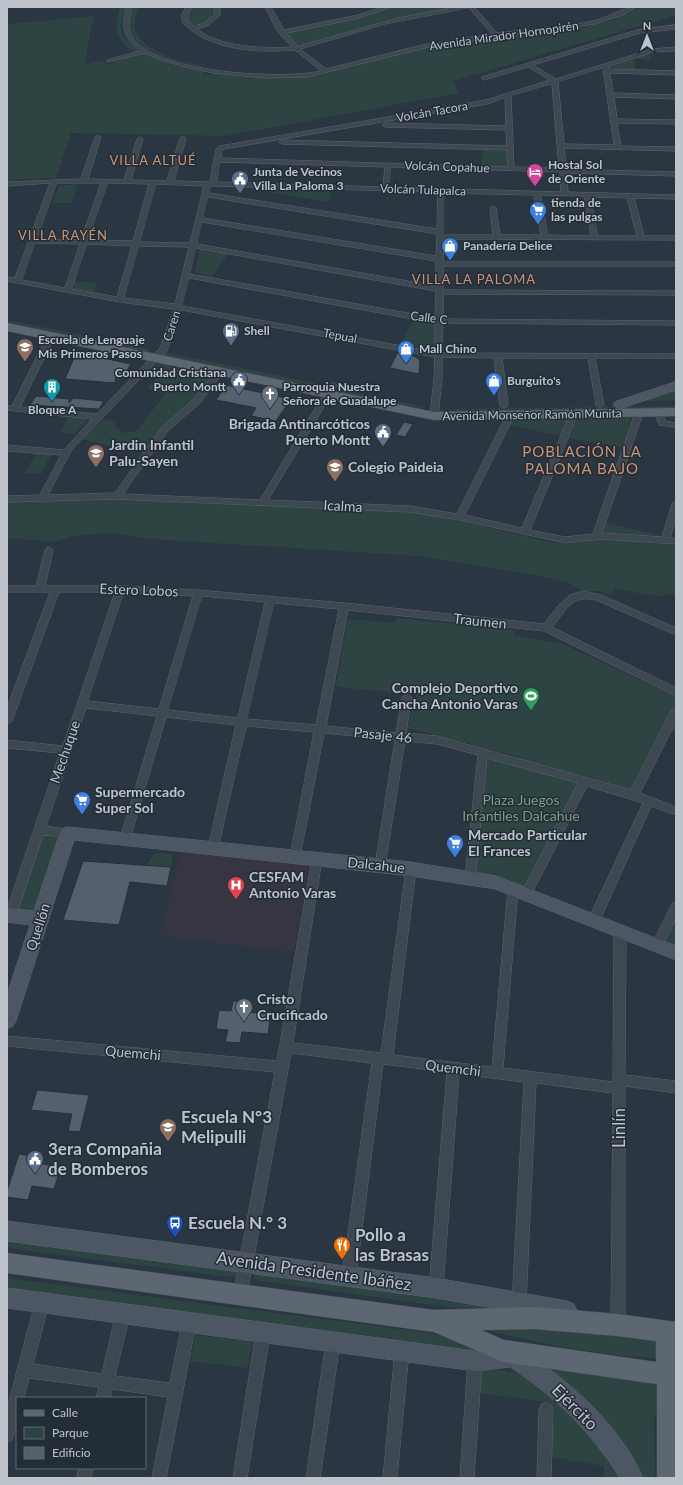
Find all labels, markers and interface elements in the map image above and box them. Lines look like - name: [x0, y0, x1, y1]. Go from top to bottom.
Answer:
- north arrow: [627, 16, 667, 56]
- street label: Avenida Mirador Hornopirén: [428, 18, 580, 53]
- text: N: [643, 19, 651, 32]
- street label: Volcán Tacora: [395, 98, 469, 125]
- district label: VILLA ALTUÉ: [109, 152, 197, 168]
- place label: Hostal Sol de Oriente: [548, 157, 606, 186]
- street label: Volcán Copahue: [404, 158, 490, 175]
- hotel icon: Hostal Sol de Oriente: [525, 162, 545, 187]
- place label: Junta de Vecinos Villa La Paloma 3: [252, 164, 344, 193]
- public building icon: Junta de Vecinos Villa La Paloma 3: [230, 169, 250, 194]
- street label: Volcán Tulapalca: [380, 180, 467, 199]
- place label: tienda de las pulgas: [551, 195, 603, 224]
- supermarket icon: tienda de las pulgas: [528, 200, 548, 225]
- district label: VILLA RAYÉN: [18, 227, 108, 243]
- shop icon: Panadería Delice: [440, 236, 460, 261]
- place label: Panadería Delice: [463, 238, 553, 253]
- district label: VILLA LA PALOMA: [412, 271, 536, 287]
- street label: Calle C: [410, 308, 448, 327]
- street label: Caren: [160, 309, 183, 343]
- fuel station icon: Shell: [221, 321, 241, 346]
- place label: Shell: [244, 323, 270, 338]
- street label: Tepual: [322, 325, 358, 346]
- place label: Escuela de Lenguaje Mis Primeros Pasos: [38, 332, 146, 361]
- school or university icon: Escuela de Lenguaje Mis Primeros Pasos: [15, 337, 35, 362]
- shop icon: Mall Chino: [396, 339, 416, 364]
- place label: Mall Chino: [419, 341, 477, 356]
- place label: Comunidad Cristiana Puerto Montt: [115, 365, 227, 394]
- public building icon: Comunidad Cristiana Puerto Montt: [229, 370, 249, 395]
- shop icon: Burguito's: [484, 371, 504, 396]
- place label: Burguito's: [507, 373, 561, 388]
- building icon: Bloque A: [42, 377, 62, 402]
- place label: Parroquia Nuestra Señora de Guadalupe: [283, 379, 397, 408]
- church icon: Parroquia Nuestra Señora de Guadalupe: [260, 384, 280, 409]
- place label: Bloque A: [28, 402, 77, 417]
- street label: Avenida Monseñor Ramón Munita: [442, 405, 622, 424]
- place label: Brigada Antinarcóticos Puerto Montt: [229, 415, 370, 448]
- public building icon: Brigada Antinarcóticos Puerto Montt: [373, 422, 393, 447]
- place label: Jardin Infantil Palu-Sayen: [109, 436, 194, 469]
- district label: POBLACIÓN LA PALOMA BAJO: [522, 442, 642, 477]
- school or university icon: Jardin Infantil Palu-Sayen: [86, 443, 106, 468]
- school or university icon: Colegio Paideia: [325, 457, 345, 482]
- place label: Colegio Paideia: [348, 458, 444, 475]
- street label: Icalma: [323, 496, 363, 515]
- street label: Estero Lobos: [99, 580, 179, 599]
- street label: Traumen: [453, 609, 507, 632]
- place label: Complejo Deportivo Cancha Antonio Varas: [382, 679, 518, 712]
- sports icon: Complejo Deportivo Cancha Antonio Varas: [521, 686, 541, 711]
- street label: Mechuque: [46, 718, 83, 786]
- street label: Pasaje 46: [353, 723, 413, 746]
- place label: Supermercado Super Sol: [95, 783, 185, 816]
- supermarket icon: Supermercado Super Sol: [72, 790, 92, 815]
- park label: Plaza Juegos Infantiles Dalcahue: [462, 791, 580, 824]
- place label: Mercado Particular El Frances: [468, 826, 588, 859]
- supermarket icon: Mercado Particular El Frances: [445, 833, 465, 858]
- street label: Dalcahue: [347, 853, 405, 876]
- place label: CESFAM Antonio Varas: [248, 868, 336, 901]
- hospital icon: CESFAM Antonio Varas: [226, 875, 246, 900]
- street label: Quellón: [22, 901, 53, 953]
- place label: Cristo Crucificado: [257, 990, 328, 1023]
- church icon: Cristo Crucificado: [234, 997, 254, 1022]
- street label: Quemchi: [105, 1042, 162, 1063]
- street label: Quemchi: [424, 1056, 482, 1079]
- place label: Escuela N°3 Melipulli: [181, 1106, 272, 1147]
- street label: Linlín: [608, 1108, 629, 1148]
- school or university icon: Escuela N°3 Melipulli: [158, 1117, 178, 1142]
- place label: 3era Compañia de Bomberos: [48, 1138, 162, 1179]
- public building icon: 3era Compañia de Bomberos: [25, 1149, 45, 1174]
- place label: Escuela N.° 3: [188, 1212, 287, 1233]
- bus stop icon: Escuela N.° 3: [165, 1213, 185, 1238]
- place label: Pollo a las Brasas: [355, 1224, 429, 1265]
- restaurant icon: Pollo a las Brasas: [332, 1235, 352, 1260]
- street label: Avenida Presidente Ibáñez: [215, 1246, 413, 1295]
- street label: Ejército: [548, 1379, 603, 1434]
- legend: [16, 1397, 146, 1469]
- text: Calle: [52, 1405, 78, 1420]
- text: Parque: [52, 1425, 89, 1440]
- text: Edificio: [52, 1445, 91, 1460]

